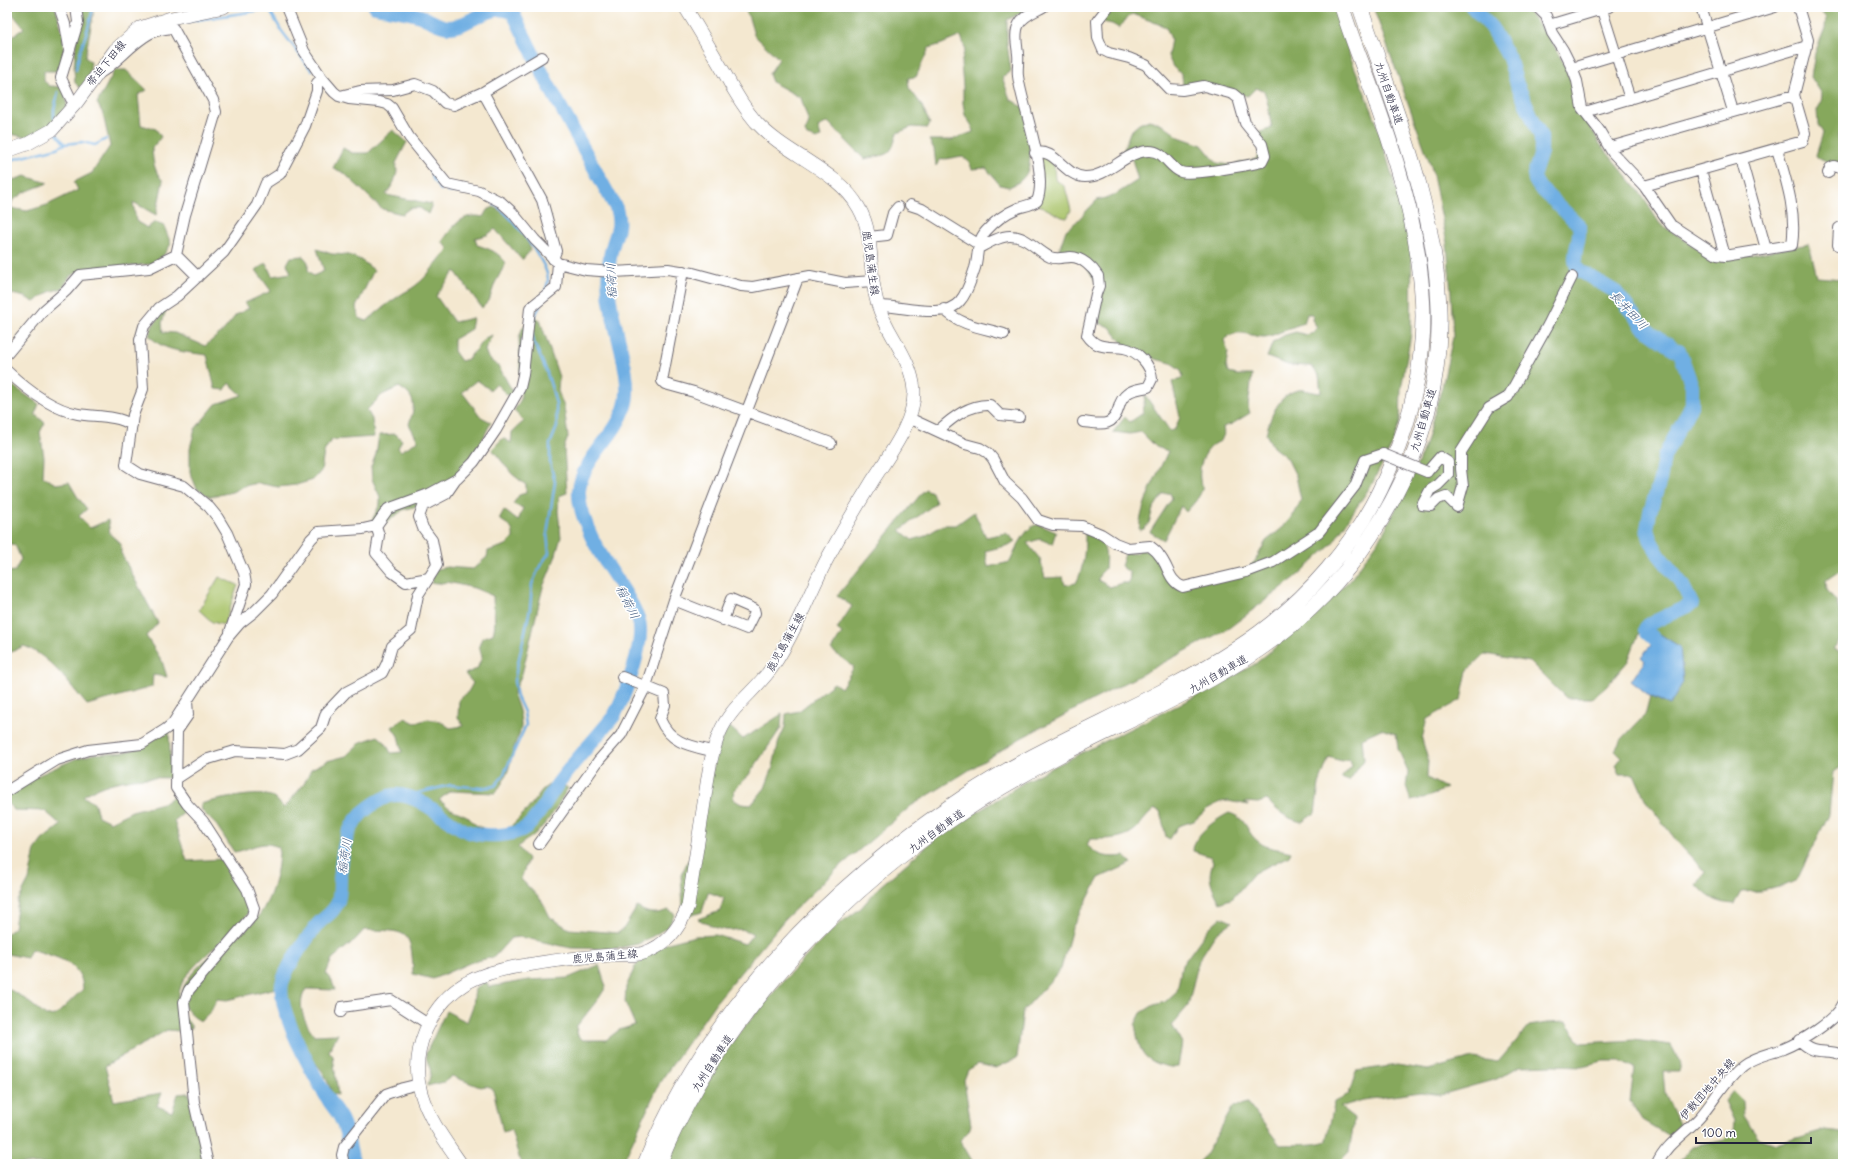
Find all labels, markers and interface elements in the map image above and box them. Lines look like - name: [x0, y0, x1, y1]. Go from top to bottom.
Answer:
- street label: 帯迫下田線: [83, 37, 129, 89]
- street label: 九州自動車道: [1372, 60, 1406, 126]
- street label: 鹿児島蒲生線: [859, 229, 883, 297]
- water label: 稲荷川: [603, 263, 619, 299]
- water label: 長井田川: [1607, 287, 1651, 333]
- street label: 九州自動車道: [1407, 386, 1439, 454]
- water label: 稲荷川: [613, 583, 643, 621]
- street label: 鹿児島蒲生線: [763, 610, 807, 674]
- street label: 九州自動車道: [1186, 651, 1250, 697]
- street label: 九州自動車道: [905, 806, 967, 856]
- water label: 稲荷川: [334, 837, 354, 875]
- street label: 鹿児島蒲生線: [572, 946, 638, 966]
- street label: 九州自動車道: [688, 1032, 736, 1094]
- street label: 伊敷団地中央線: [1676, 1055, 1738, 1123]
- scale bar: [1696, 1119, 1811, 1145]
- text: 100 m: [1702, 1125, 1736, 1140]

